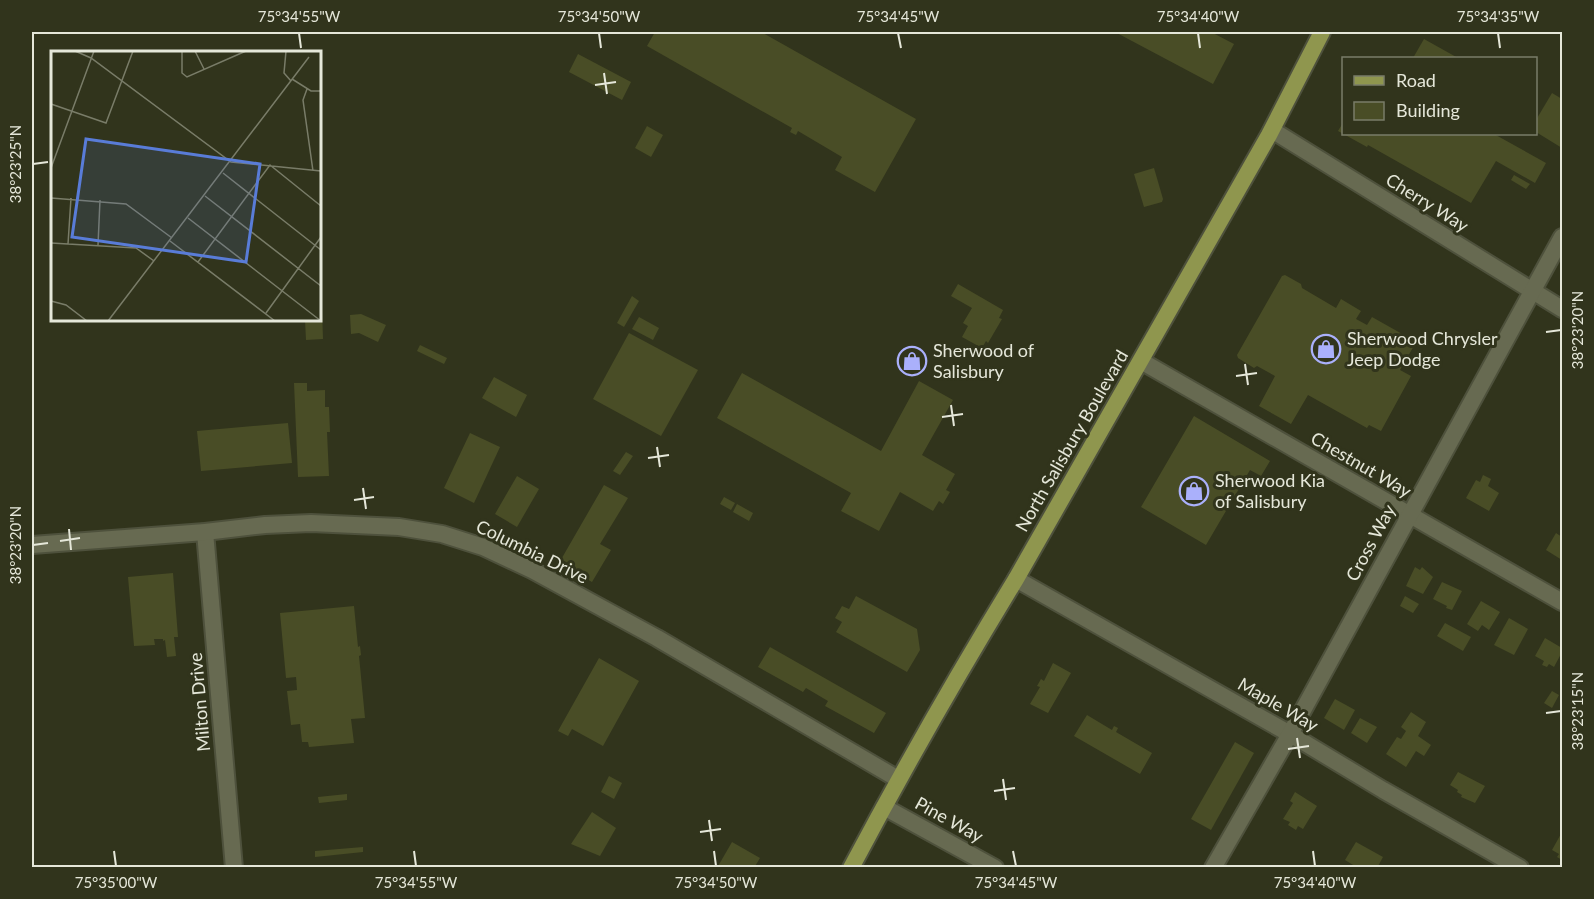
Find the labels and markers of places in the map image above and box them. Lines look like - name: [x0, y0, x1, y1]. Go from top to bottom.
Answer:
- place label: Sherwood Chrysler Jeep Dodge: [1347, 327, 1498, 370]
- shop icon: Sherwood Chrysler Jeep Dodge: [1310, 333, 1342, 365]
- place label: Sherwood of Salisbury: [933, 339, 1035, 382]
- shop icon: Sherwood of Salisbury: [896, 345, 928, 377]
- place label: Sherwood Kia of Salisbury: [1215, 469, 1325, 512]
- shop icon: Sherwood Kia of Salisbury: [1178, 475, 1210, 507]

